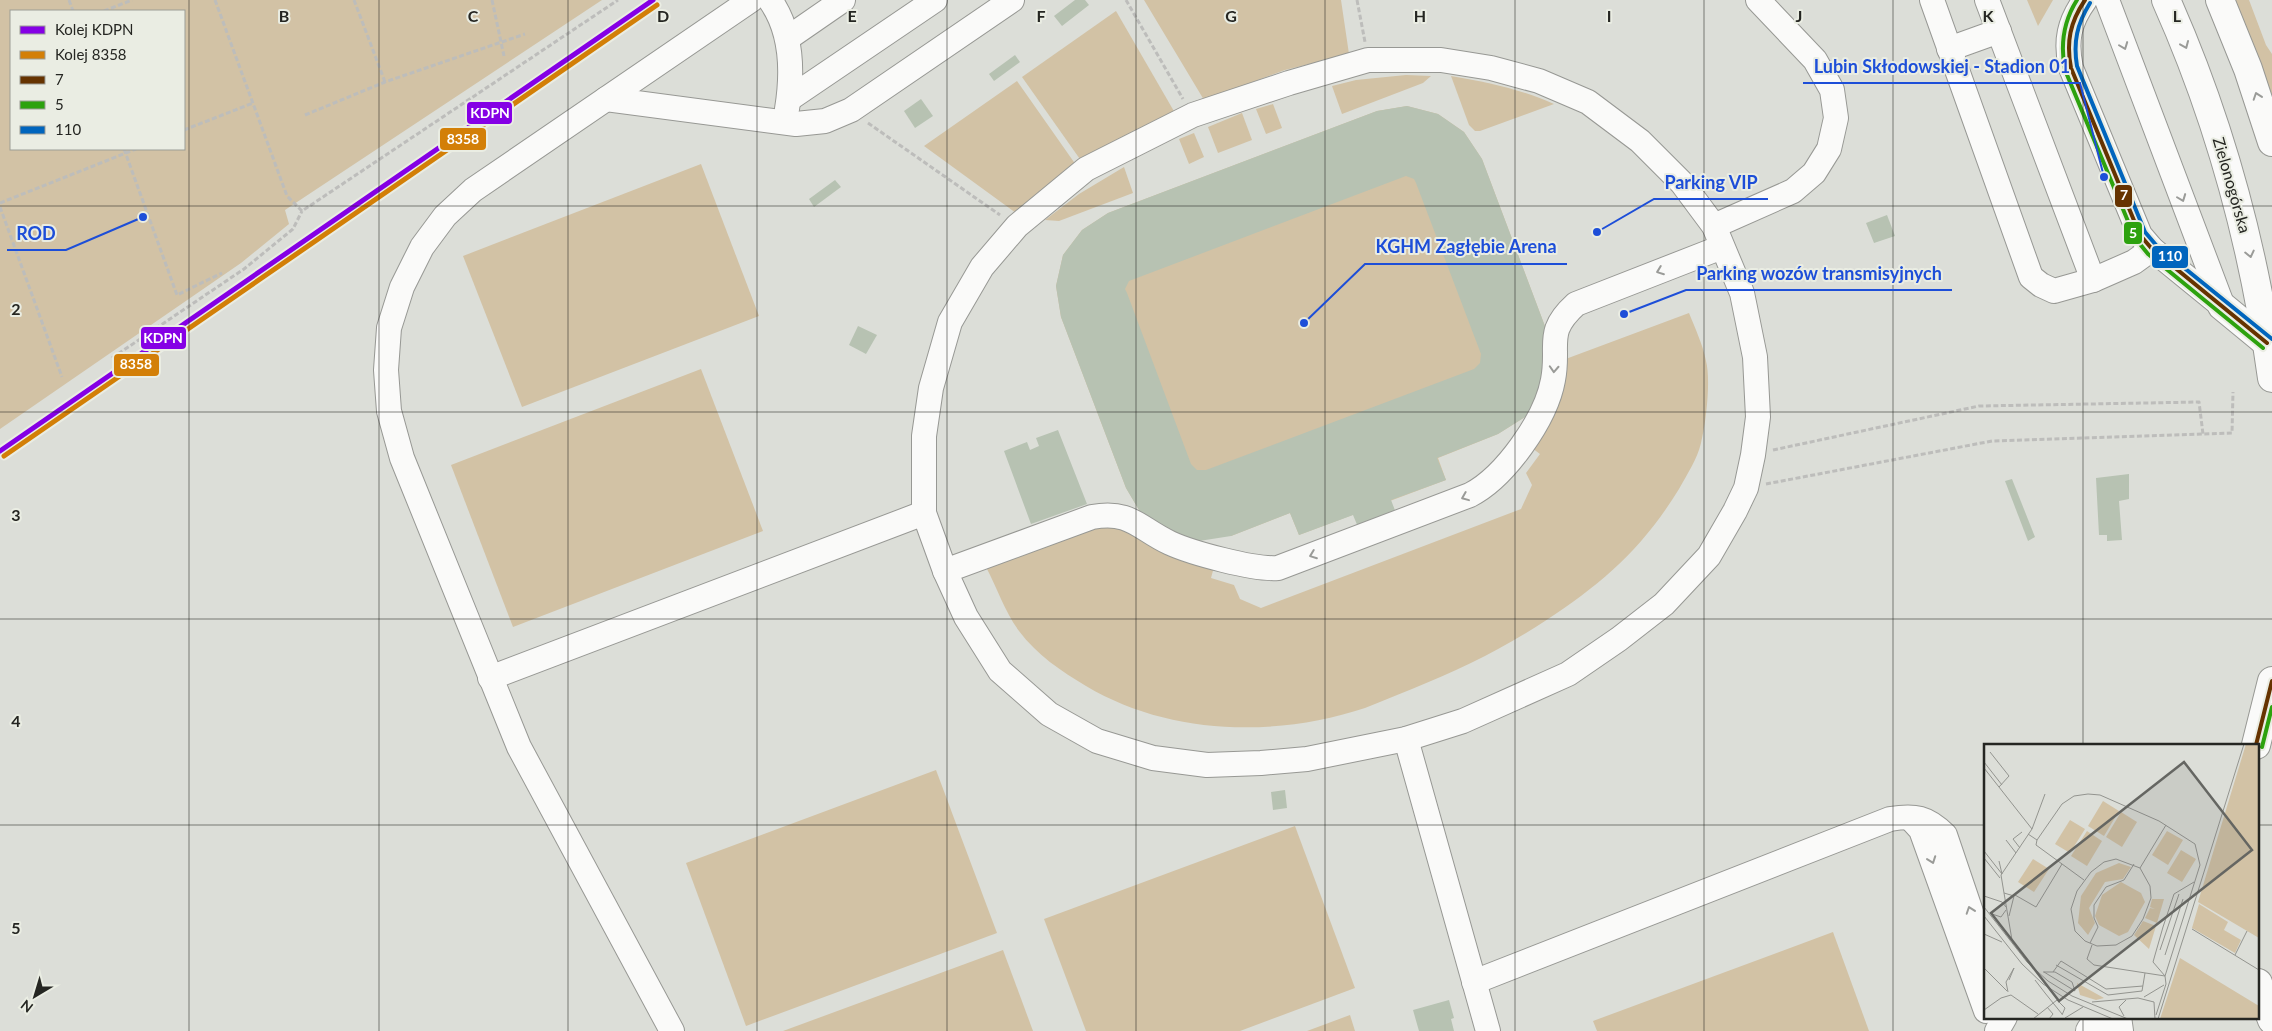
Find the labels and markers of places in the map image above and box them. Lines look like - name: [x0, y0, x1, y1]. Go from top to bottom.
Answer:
- callout: Lubin Skłodowskiej - Stadion 01: [1803, 50, 2080, 83]
- callout: Parking VIP: [1654, 166, 1768, 199]
- callout: ROD: [7, 217, 66, 250]
- callout: KGHM Zagłębie Arena: [1365, 231, 1567, 264]
- callout: Parking wozów transmisyjnych: [1686, 257, 1952, 290]

